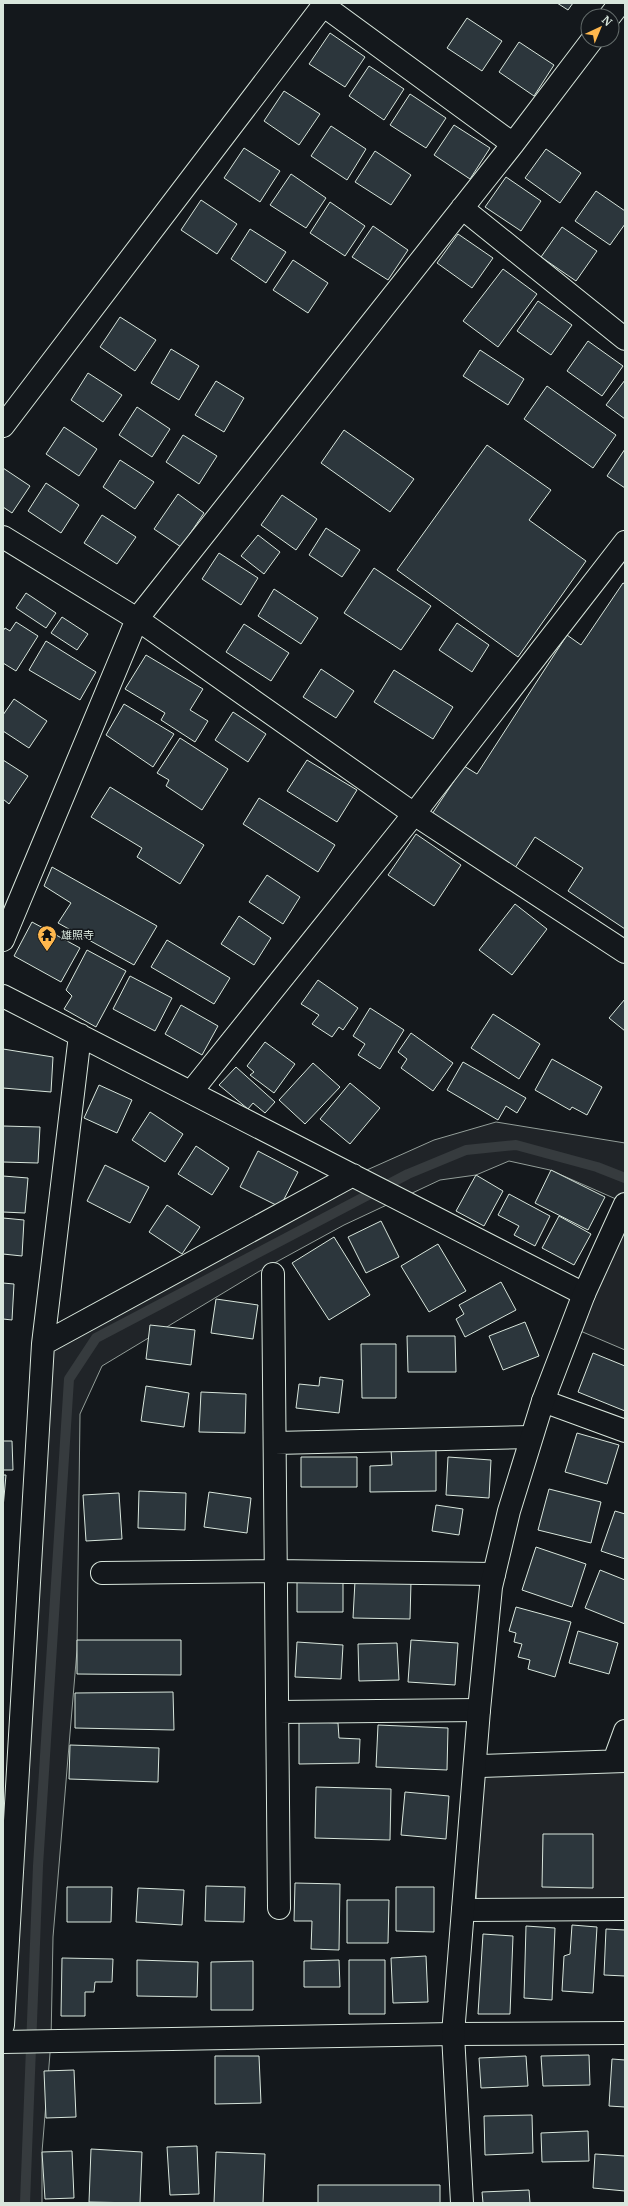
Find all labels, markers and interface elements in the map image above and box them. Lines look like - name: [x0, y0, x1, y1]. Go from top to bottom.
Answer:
- north arrow: [580, 8, 620, 48]
- text: N: [599, 13, 615, 29]
- temple icon: 雄照寺: [36, 924, 58, 952]
- place label: 雄照寺: [61, 928, 94, 942]

